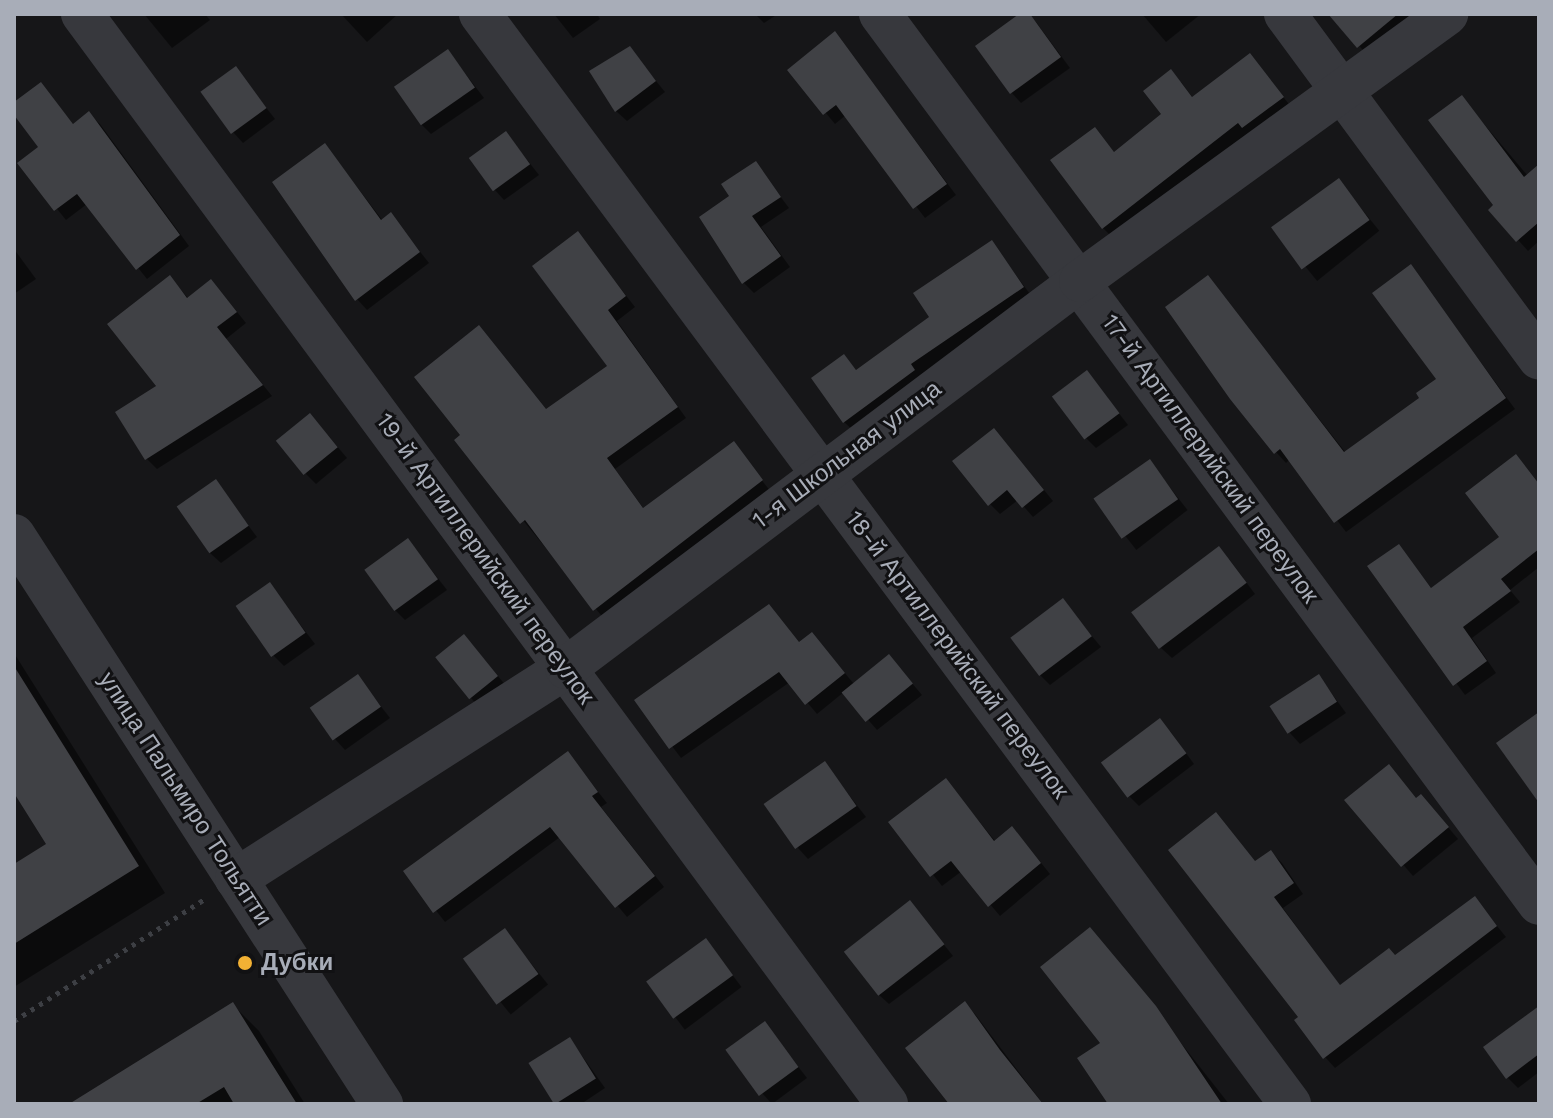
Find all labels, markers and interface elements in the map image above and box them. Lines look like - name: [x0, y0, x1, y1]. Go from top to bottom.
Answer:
- street label: 17-й Артиллерийский переулок: [1095, 309, 1325, 609]
- street label: 1-я Школьная улица: [747, 375, 947, 535]
- street label: 19-й Артиллерийский переулок: [370, 408, 600, 710]
- street label: 18-й Артиллерийский переулок: [839, 506, 1075, 804]
- street label: улица Пальмиро Тольятти: [92, 667, 278, 931]
- place label: Дубки: [261, 949, 333, 977]
- marker: Дубки: [236, 954, 254, 972]

